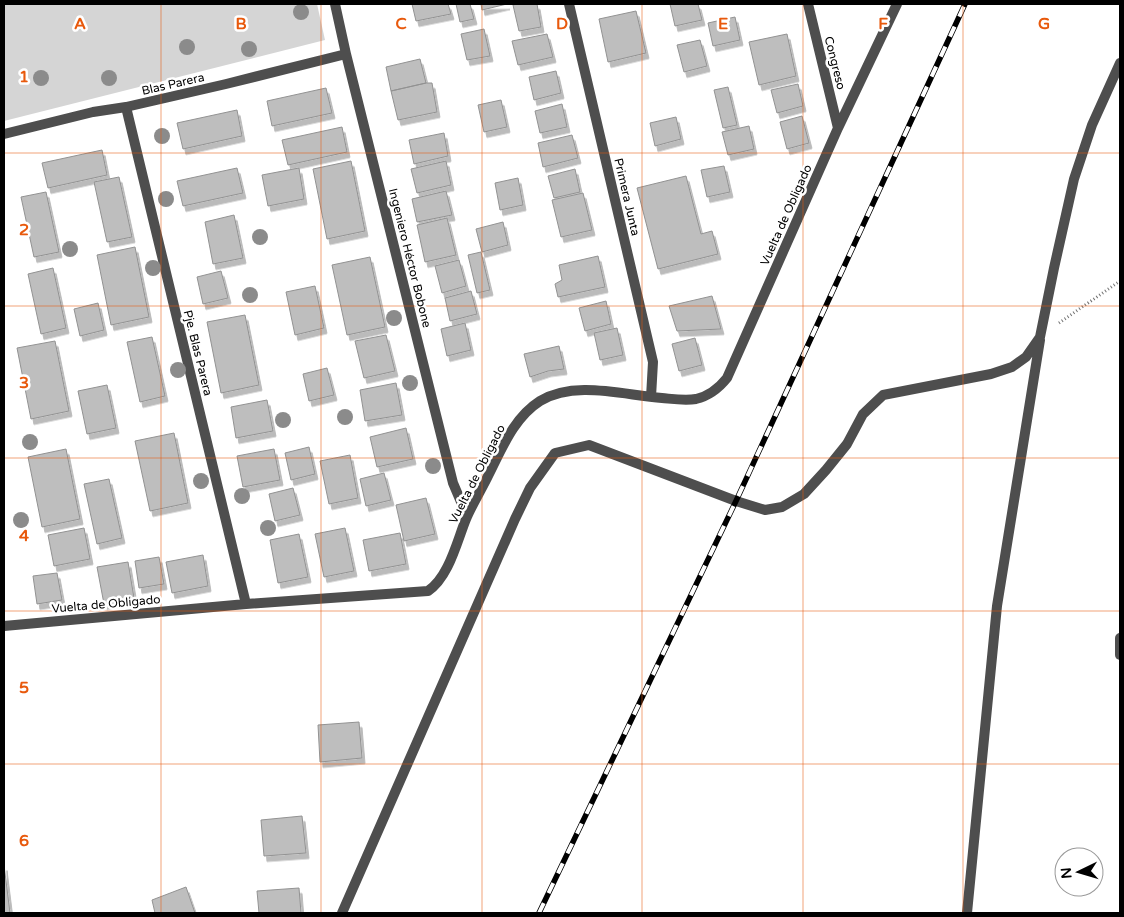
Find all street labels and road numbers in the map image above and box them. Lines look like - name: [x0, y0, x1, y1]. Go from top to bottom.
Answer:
- street label: Congreso: [822, 35, 848, 91]
- street label: Blas Parera: [140, 70, 206, 98]
- street label: Primera Junta: [611, 157, 643, 237]
- street label: Vuelta de Obligado: [757, 162, 815, 268]
- street label: Ingeniero Héctor Bobone: [386, 187, 434, 329]
- street label: Pje. Blas Parera: [181, 309, 215, 397]
- street label: Vuelta de Obligado: [446, 422, 508, 526]
- street label: Vuelta de Obligado: [51, 592, 161, 616]

